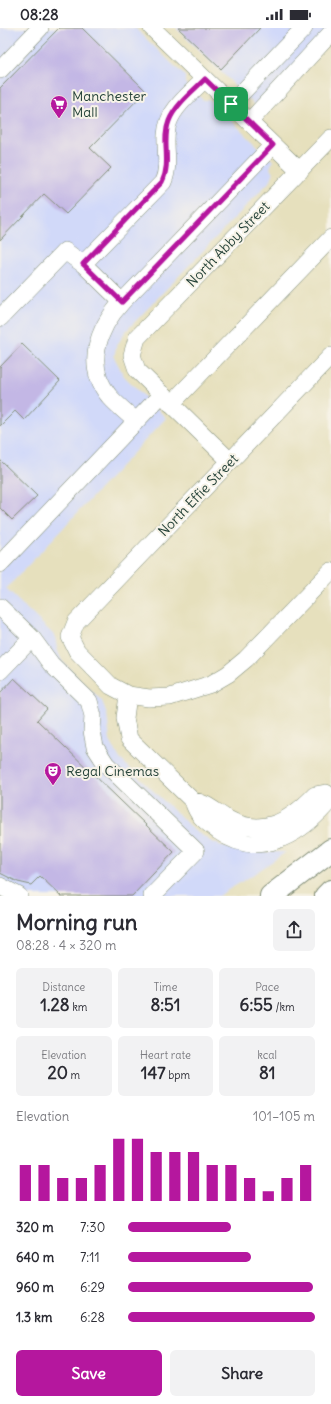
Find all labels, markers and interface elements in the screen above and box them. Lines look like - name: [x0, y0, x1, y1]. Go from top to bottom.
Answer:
- text: 08:28: [20, 5, 59, 24]
- place label: Manchester Mall: [72, 87, 147, 121]
- pin: [214, 87, 248, 121]
- icon: arrive: [220, 93, 242, 115]
- supermarket icon: Manchester Mall: [49, 94, 69, 119]
- street label: North Abby Street: [183, 197, 274, 291]
- street label: North Effie Street: [154, 450, 242, 540]
- theatre icon: Regal Cinemas: [43, 761, 63, 786]
- place label: Regal Cinemas: [66, 762, 159, 780]
- text: Morning run: [16, 908, 138, 936]
- button: share: [273, 909, 315, 951]
- text: 08:28 · 4 × 320 m: [16, 937, 116, 954]
- text: Distance: [42, 980, 85, 994]
- text: Time: [154, 980, 177, 994]
- text: Pace: [255, 980, 279, 994]
- text: 1.28: [40, 994, 70, 1016]
- text: 8:51: [150, 994, 181, 1016]
- text: 6:55: [240, 994, 273, 1016]
- text: km: [70, 1000, 87, 1014]
- text: /km: [273, 1000, 295, 1014]
- text: Elevation: [41, 1048, 86, 1062]
- text: Heart rate: [140, 1048, 191, 1062]
- text: kcal: [257, 1048, 277, 1062]
- text: 20: [47, 1062, 68, 1084]
- text: 147: [141, 1062, 166, 1084]
- text: 81: [259, 1062, 275, 1084]
- text: m: [68, 1068, 80, 1082]
- text: bpm: [166, 1068, 190, 1082]
- text: Elevation: [16, 1108, 69, 1125]
- text: 101–105 m: [253, 1108, 315, 1125]
- text: 320 m: [16, 1219, 54, 1236]
- text: 7:30: [80, 1219, 105, 1236]
- text: 640 m: [16, 1249, 54, 1266]
- text: 7:11: [80, 1249, 100, 1266]
- text: 960 m: [16, 1279, 54, 1296]
- text: 6:29: [80, 1279, 105, 1296]
- text: 1.3 km: [16, 1309, 52, 1326]
- text: 6:28: [80, 1309, 105, 1326]
- button: Save: [16, 1350, 162, 1396]
- button: Share: [170, 1350, 315, 1396]

